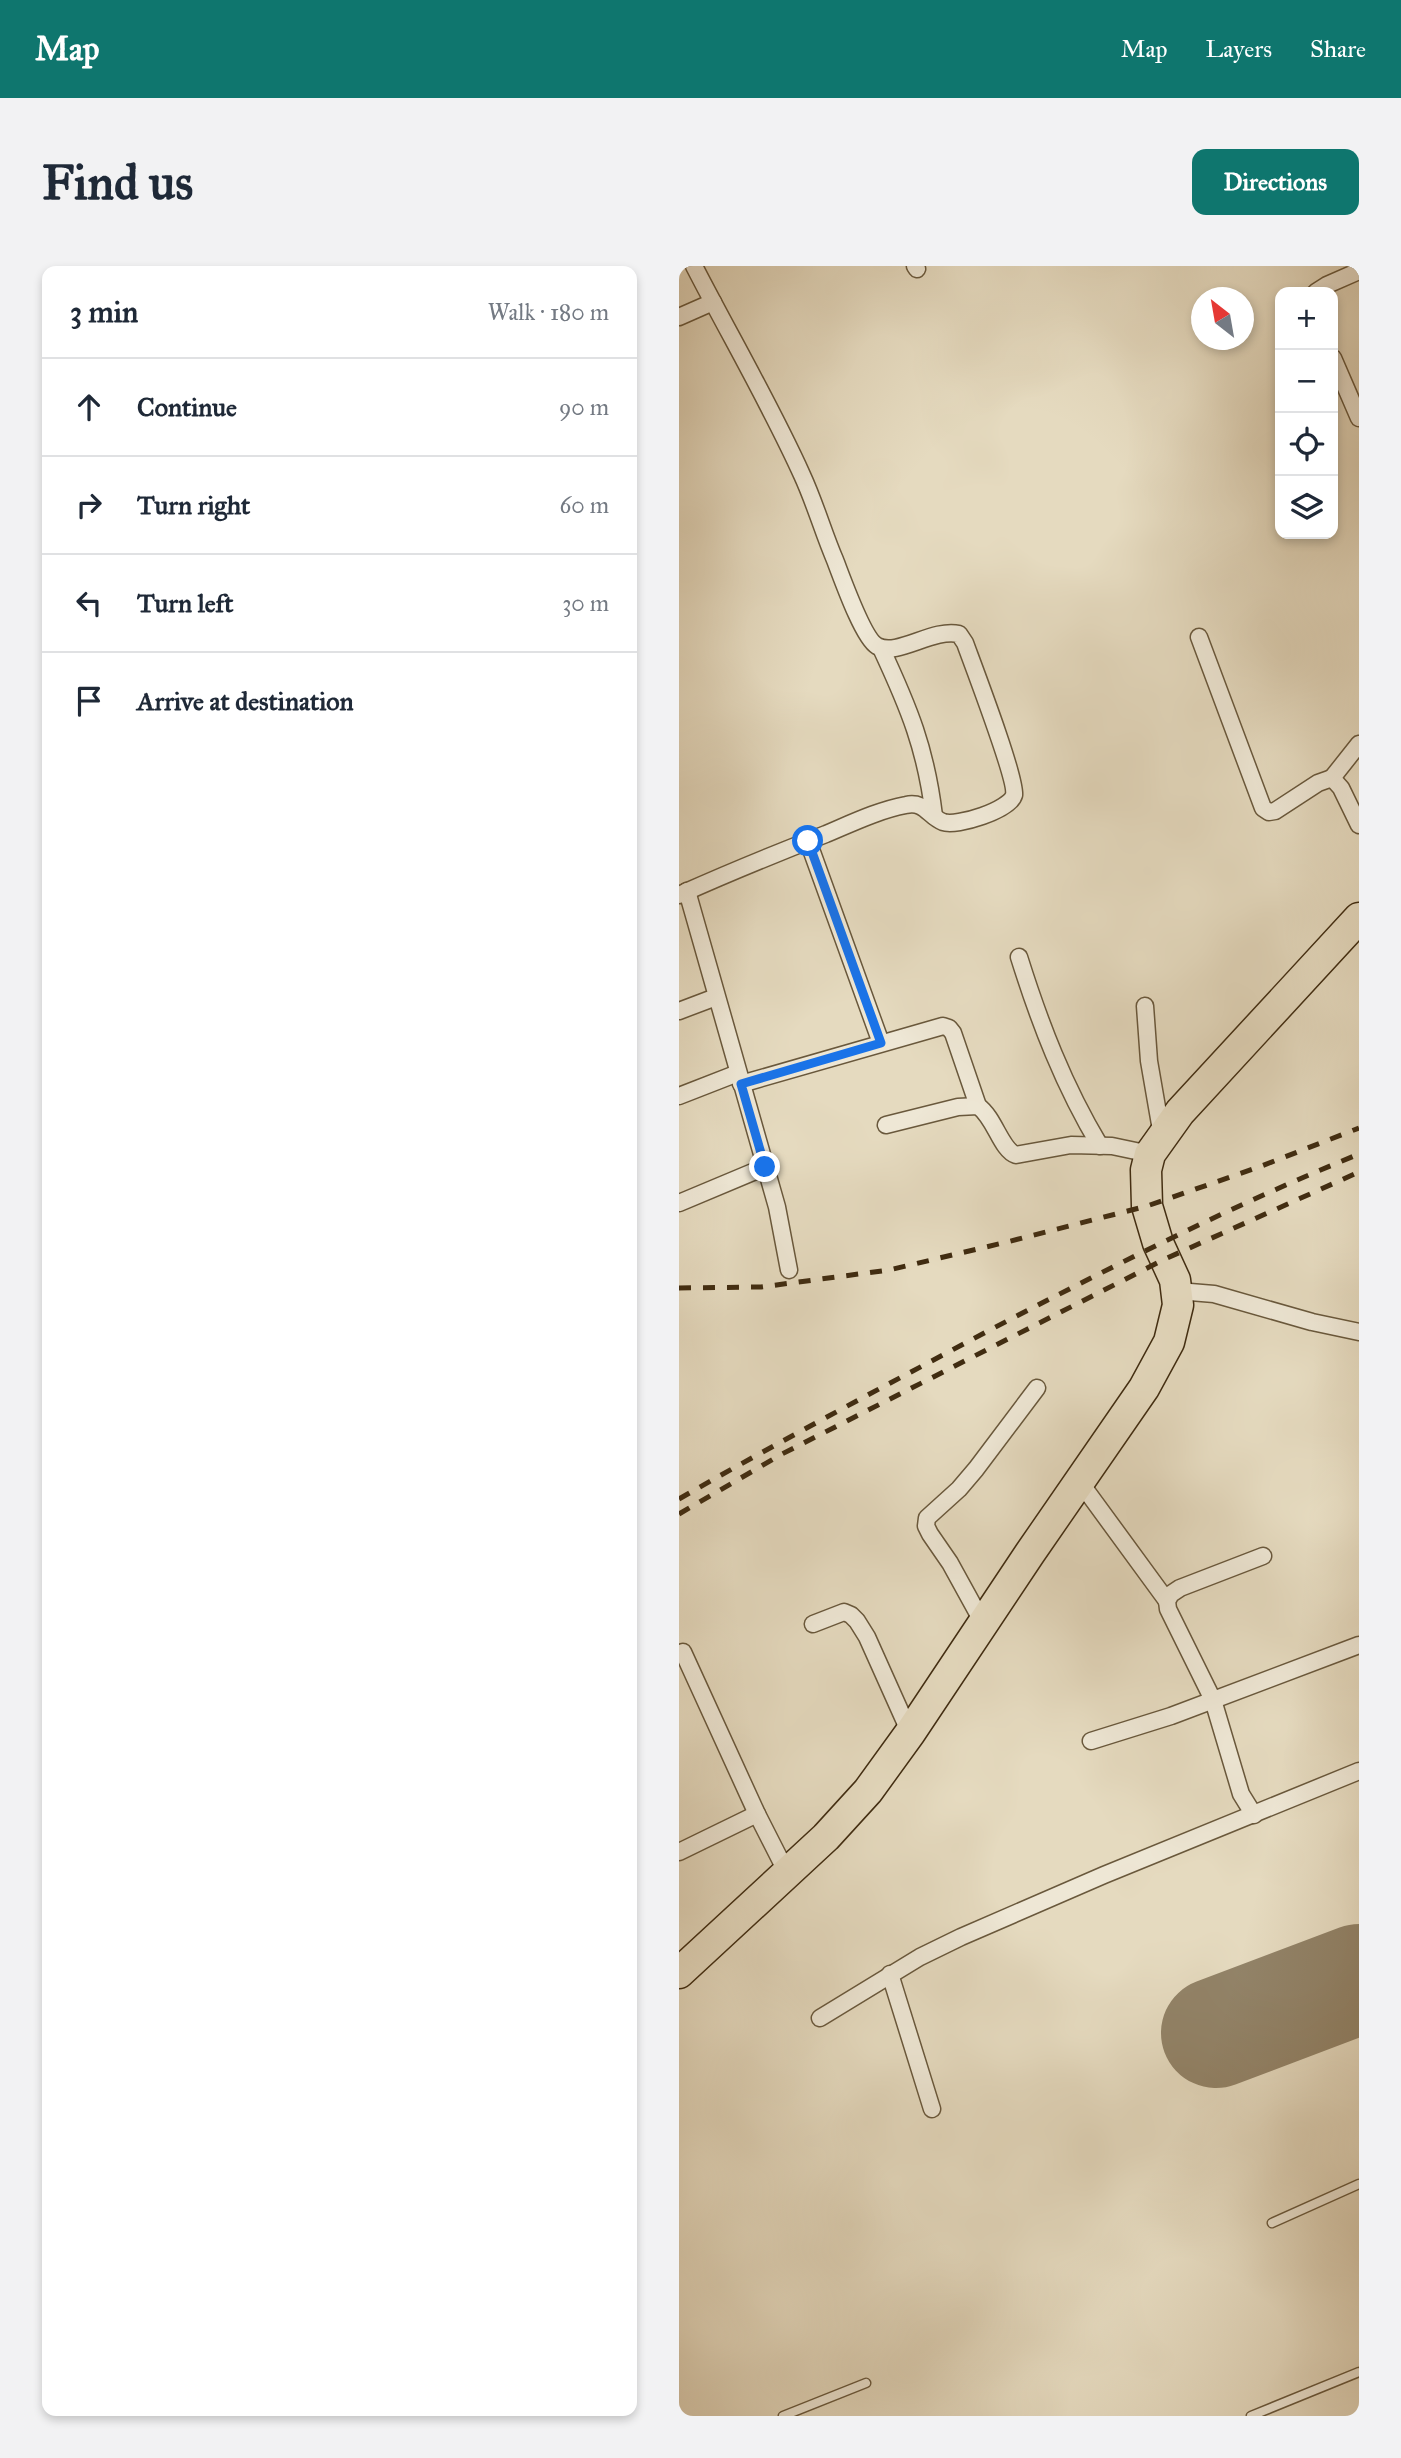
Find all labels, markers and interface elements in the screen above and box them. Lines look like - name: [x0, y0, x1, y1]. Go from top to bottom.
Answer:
- text: Map: [35, 29, 99, 69]
- text: Map: [1121, 34, 1168, 64]
- text: Layers: [1206, 34, 1272, 64]
- text: Share: [1310, 34, 1366, 64]
- button: Directions: [1192, 149, 1359, 215]
- text: Find us: [42, 153, 193, 212]
- north arrow: [1191, 287, 1254, 350]
- map controls: [1275, 287, 1338, 539]
- button: +: [1275, 287, 1338, 350]
- text: 3 min: [70, 294, 138, 330]
- text: Walk · 180 m: [488, 298, 609, 326]
- button: −: [1275, 350, 1338, 413]
- icon: ahead: [70, 388, 108, 426]
- text: Continue: [137, 391, 237, 423]
- text: 90 m: [559, 393, 609, 421]
- button: locate: [1275, 413, 1338, 476]
- button: layers: [1275, 476, 1338, 539]
- icon: right: [70, 486, 108, 524]
- text: Turn right: [137, 489, 250, 521]
- text: 60 m: [560, 491, 609, 519]
- icon: left: [70, 584, 108, 622]
- text: Turn left: [137, 587, 233, 619]
- text: 30 m: [562, 589, 609, 617]
- icon: arrive: [70, 682, 108, 720]
- text: Arrive at destination: [137, 685, 354, 717]
- route start: [792, 825, 823, 856]
- route end: [749, 1151, 780, 1182]

